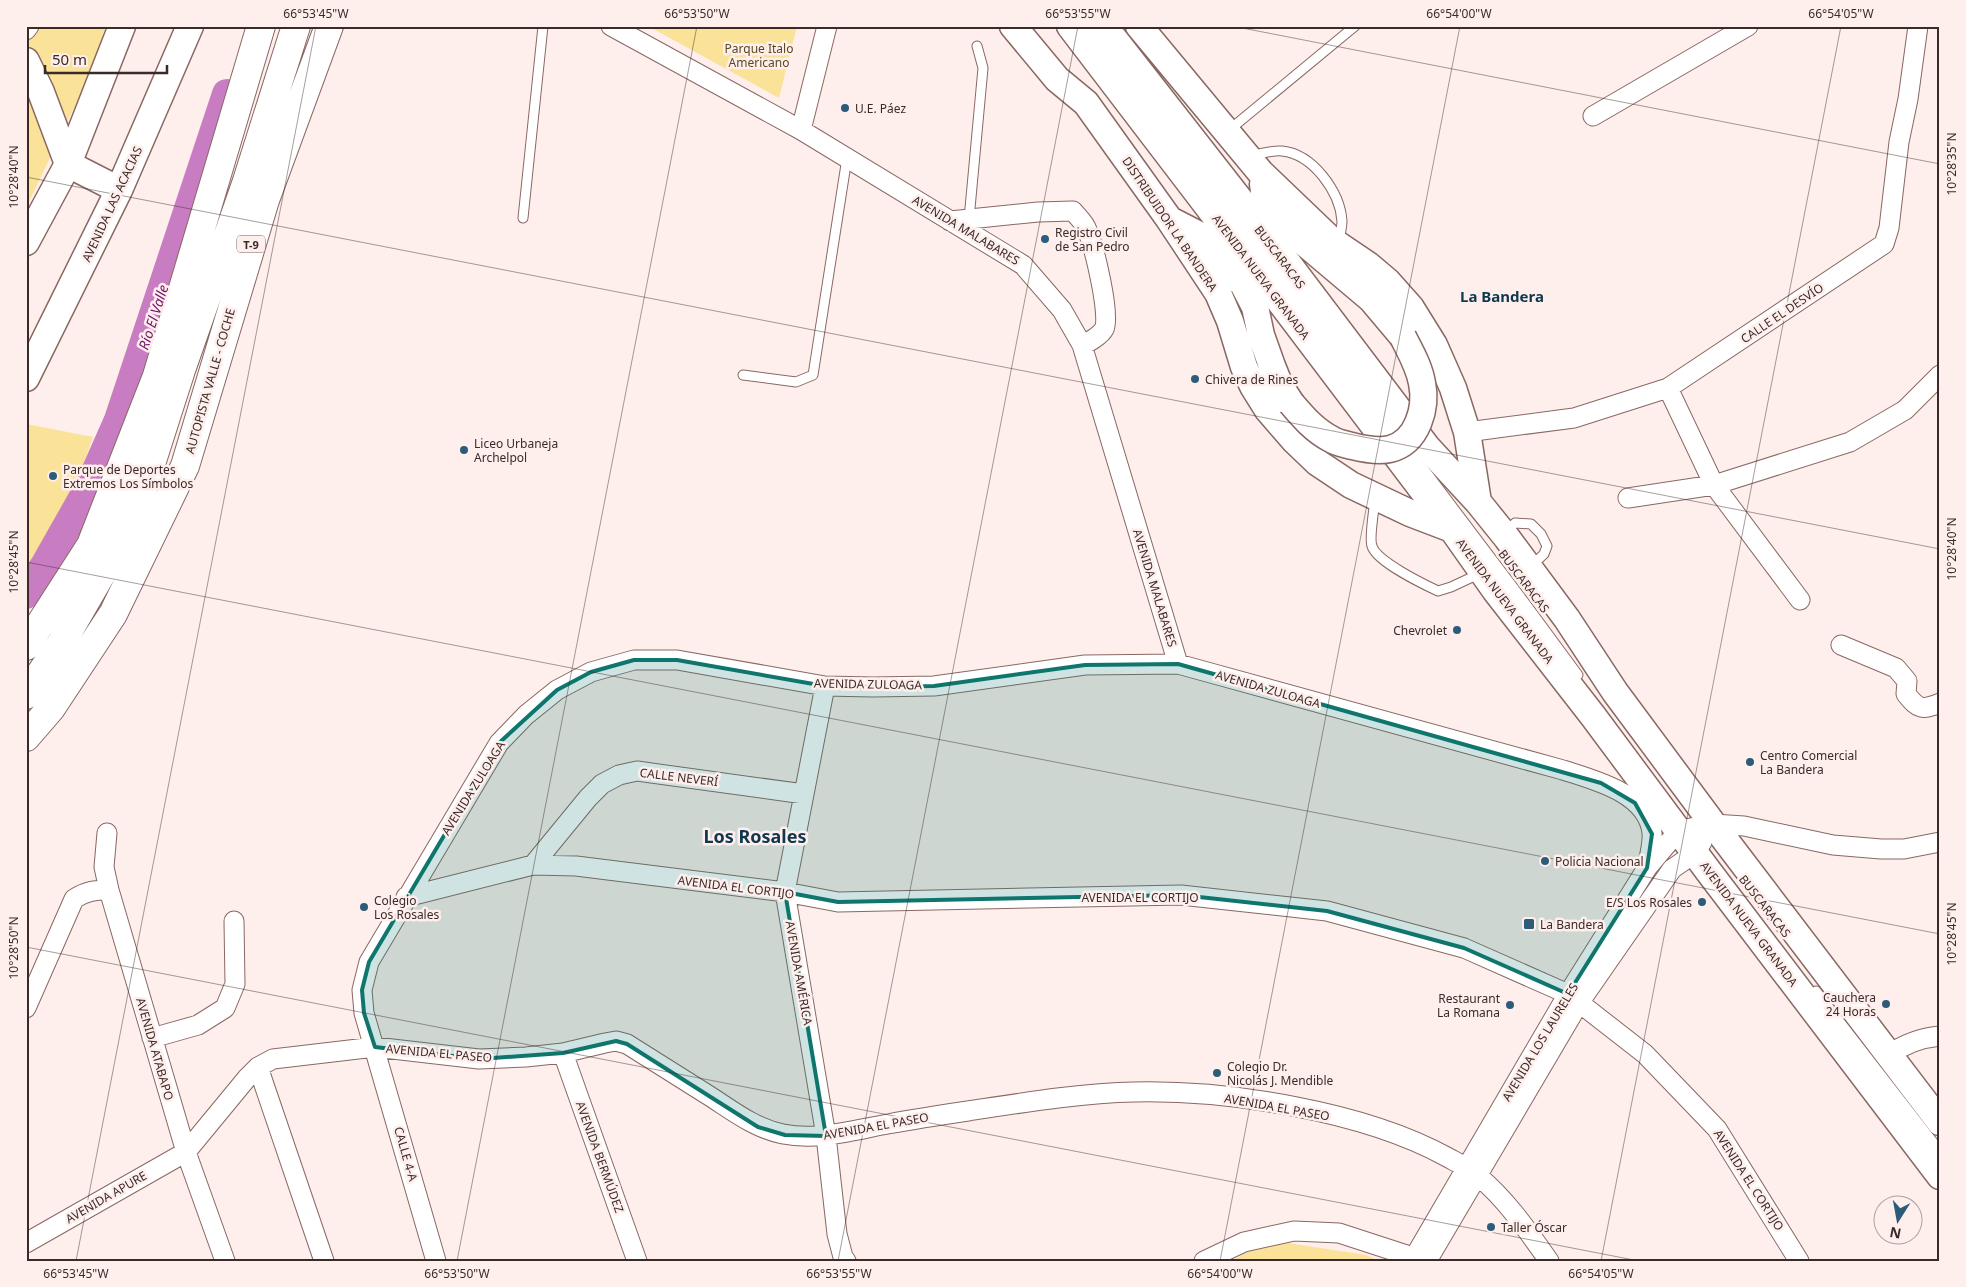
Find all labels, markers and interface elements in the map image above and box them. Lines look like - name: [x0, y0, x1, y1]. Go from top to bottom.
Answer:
- text: 66°53'45"W: [283, 5, 349, 22]
- text: 66°53'50"W: [664, 5, 730, 22]
- text: 66°53'55"W: [1045, 5, 1111, 22]
- text: 66°54'00"W: [1426, 5, 1492, 22]
- text: 66°54'05"W: [1808, 5, 1874, 22]
- park label: Parque Italo Americano: [725, 40, 793, 71]
- scale bar: [45, 42, 168, 74]
- text: 50 m: [52, 49, 87, 69]
- place label: U.E. Páez: [855, 100, 906, 117]
- marker: U.E. Páez: [839, 102, 851, 114]
- text: 10°28'35"N: [1943, 132, 1960, 196]
- street label: AVENIDA LAS ACACIAS: [78, 143, 146, 264]
- text: 10°28'40"N: [5, 145, 22, 209]
- street label: DISTRIBUIDOR LA BANDERA: [1118, 153, 1222, 295]
- street label: AVENIDA MALABARES: [909, 191, 1023, 269]
- street label: AVENIDA NUEVA GRANADA: [1208, 211, 1314, 343]
- street label: BUSCARACAS: [1251, 222, 1310, 292]
- place label: Registro Civil de San Pedro: [1055, 224, 1130, 255]
- marker: Registro Civil de San Pedro: [1039, 233, 1051, 245]
- road number: T-9: [237, 235, 265, 252]
- street label: CALLE EL DESVÍO: [1737, 279, 1827, 347]
- water label: Río El Valle: [134, 282, 172, 352]
- district label: La Bandera: [1460, 286, 1544, 306]
- street label: AUTOPISTA VALLE - COCHE: [181, 306, 239, 456]
- place label: Chivera de Rines: [1205, 371, 1299, 388]
- marker: Chivera de Rines: [1189, 373, 1201, 385]
- place label: Liceo Urbaneja Archelpol: [474, 435, 558, 466]
- marker: Liceo Urbaneja Archelpol: [458, 444, 470, 456]
- place label: Parque de Deportes Extremos Los Símbolos: [63, 461, 194, 492]
- marker: Parque de Deportes Extremos Los Símbolos: [47, 470, 59, 482]
- text: 10°28'40"N: [1943, 517, 1960, 581]
- street label: AVENIDA MALABARES: [1129, 527, 1181, 649]
- text: 10°28'45"N: [5, 530, 22, 594]
- street label: AVENIDA NUEVA GRANADA: [1452, 535, 1558, 667]
- street label: BUSCARACAS: [1495, 546, 1554, 616]
- place label: Chevrolet: [1393, 622, 1448, 639]
- marker: Chevrolet: [1451, 624, 1463, 636]
- street label: AVENIDA ZULOAGA: [1214, 666, 1323, 712]
- street label: AVENIDA ZULOAGA: [814, 675, 923, 693]
- street label: AVENIDA ZULOAGA: [437, 737, 509, 838]
- place label: Centro Comercial La Bandera: [1760, 747, 1857, 778]
- marker: Centro Comercial La Bandera: [1744, 756, 1756, 768]
- street label: CALLE NEVERÍ: [639, 764, 719, 790]
- district label: Los Rosales: [703, 824, 807, 848]
- place label: Policia Nacional: [1555, 853, 1644, 870]
- marker: Policia Nacional: [1539, 855, 1551, 867]
- street label: AVENIDA NUEVA GRANADA: [1696, 858, 1802, 990]
- street label: AVENIDA EL CORTIJO: [677, 871, 795, 903]
- street label: BUSCARACAS: [1735, 871, 1795, 941]
- street label: AVENIDA EL CORTIJO: [1081, 889, 1199, 906]
- place label: Colegio Los Rosales: [374, 892, 439, 923]
- place label: E/S Los Rosales: [1606, 894, 1692, 911]
- marker: E/S Los Rosales: [1696, 896, 1708, 908]
- marker: Colegio Los Rosales: [358, 901, 370, 913]
- text: 10°28'45"N: [1943, 902, 1960, 966]
- text: 10°28'50"N: [5, 916, 22, 980]
- place label: La Bandera: [1540, 916, 1604, 933]
- marker: La Bandera: [1522, 917, 1536, 931]
- street label: AVENIDA AMÉRICA: [781, 920, 817, 1027]
- street label: AVENIDA LOS LAURELES: [1498, 979, 1582, 1104]
- place label: Cauchera 24 Horas: [1823, 989, 1876, 1020]
- place label: Restaurant La Romana: [1437, 990, 1501, 1021]
- street label: AVENIDA ATABAPO: [132, 996, 178, 1102]
- marker: Cauchera 24 Horas: [1880, 998, 1892, 1010]
- marker: Restaurant La Romana: [1504, 999, 1516, 1011]
- street label: AVENIDA EL PASEO: [385, 1040, 493, 1066]
- place label: Colegio Dr. Nicolás J. Mendible: [1227, 1058, 1334, 1089]
- marker: Colegio Dr. Nicolás J. Mendible: [1211, 1067, 1223, 1079]
- street label: AVENIDA EL PASEO: [1223, 1089, 1331, 1125]
- street label: AVENIDA BERMÚDEZ: [572, 1099, 628, 1215]
- street label: AVENIDA EL PASEO: [822, 1108, 930, 1144]
- street label: CALLE 4-A: [390, 1125, 422, 1184]
- street label: AVENIDA EL CORTIJO: [1710, 1126, 1788, 1234]
- street label: AVENIDA APURE: [62, 1167, 150, 1227]
- north arrow: [1874, 1194, 1924, 1244]
- place label: Taller Óscar: [1501, 1219, 1567, 1236]
- marker: Taller Óscar: [1485, 1221, 1497, 1233]
- text: N: [1888, 1223, 1903, 1244]
- text: 66°53'45"W: [43, 1265, 109, 1282]
- text: 66°53'50"W: [424, 1265, 490, 1282]
- text: 66°53'55"W: [806, 1265, 872, 1282]
- text: 66°54'00"W: [1187, 1265, 1253, 1282]
- text: 66°54'05"W: [1568, 1265, 1634, 1282]

